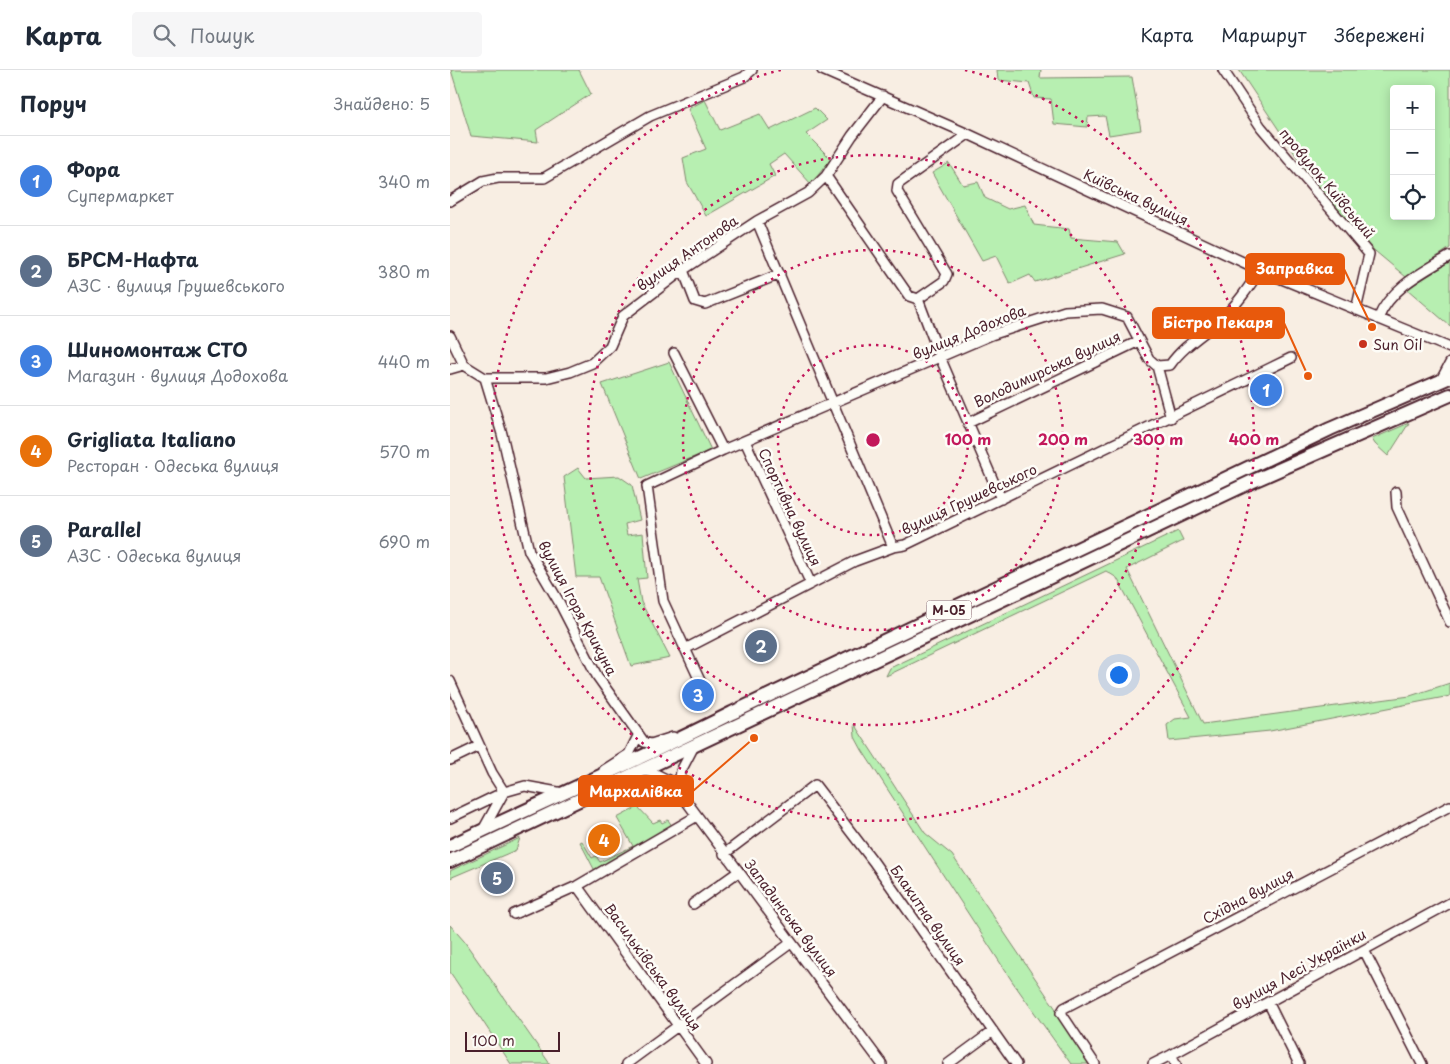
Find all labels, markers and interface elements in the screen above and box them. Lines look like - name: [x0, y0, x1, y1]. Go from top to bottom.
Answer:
- search box: [132, 12, 482, 57]
- text: Карта: [25, 17, 102, 53]
- icon: search: [150, 21, 178, 49]
- text: Пошук: [190, 21, 254, 49]
- text: Карта: [1140, 21, 1193, 48]
- text: Маршрут: [1221, 21, 1306, 48]
- text: Збережені: [1334, 21, 1425, 48]
- map controls: [1390, 85, 1435, 220]
- button: +: [1390, 85, 1435, 130]
- text: Поруч: [20, 87, 87, 119]
- text: Знайдено: 5: [334, 91, 430, 115]
- street label: провулок Київський: [1275, 123, 1379, 243]
- button: −: [1390, 130, 1435, 175]
- text: Фора: [67, 155, 120, 183]
- street label: Київська вулиця: [1080, 164, 1192, 230]
- text: 1: [32, 169, 40, 193]
- text: 340 m: [378, 169, 430, 193]
- button: locate: [1390, 175, 1435, 220]
- text: Супермаркет: [67, 183, 174, 207]
- street label: вулиця Антонова: [632, 210, 742, 296]
- text: БРСМ-Нафта: [67, 245, 199, 273]
- callout: Заправка: [1246, 254, 1344, 284]
- text: Заправка: [1255, 256, 1334, 279]
- text: 2: [30, 259, 42, 283]
- text: 380 m: [378, 259, 430, 283]
- text: АЗС · вулиця Грушевського: [67, 273, 285, 297]
- street label: вулиця Додохова: [909, 300, 1029, 364]
- callout: Бістро Пекаря: [1153, 308, 1284, 338]
- text: Бістро Пекаря: [1163, 310, 1273, 333]
- street label: Володимирська вулиця: [970, 326, 1124, 412]
- place label: Sun Oil: [1373, 334, 1422, 355]
- text: Шиномонтаж СТО: [67, 335, 248, 363]
- marker: Sun Oil: [1357, 338, 1369, 350]
- text: 3: [31, 349, 41, 373]
- text: 440 m: [378, 349, 430, 373]
- text: Магазин · вулиця Додохова: [67, 363, 288, 387]
- pin: 1: [1250, 371, 1282, 409]
- text: Grigliata Italiano: [67, 425, 236, 453]
- text: 100 m: [945, 427, 991, 450]
- text: 200 m: [1038, 427, 1088, 450]
- text: 300 m: [1133, 427, 1183, 450]
- text: 400 m: [1229, 427, 1279, 450]
- centre of rings: [864, 431, 882, 449]
- text: 4: [31, 439, 41, 463]
- text: 570 m: [379, 439, 430, 463]
- street label: Спортивна вулиця: [753, 445, 827, 569]
- text: Ресторан · Одеська вулиця: [67, 453, 279, 477]
- street label: вулиця Грушевського: [898, 458, 1040, 540]
- text: Parallel: [67, 515, 141, 543]
- text: 5: [31, 529, 41, 553]
- text: 690 m: [379, 529, 430, 553]
- street label: вулиця Ігоря Крикуна: [533, 537, 623, 680]
- text: АЗС · Одеська вулиця: [67, 543, 241, 567]
- road number: М-05: [926, 600, 972, 620]
- pin: 2: [745, 627, 777, 665]
- your location: [1106, 662, 1132, 688]
- pin: 3: [682, 676, 714, 714]
- callout: Мархалівка: [579, 776, 693, 806]
- text: Мархалівка: [589, 779, 683, 802]
- pin: 4: [588, 821, 620, 859]
- street label: Западинська вулиця: [740, 855, 842, 981]
- pin: 5: [481, 859, 513, 897]
- street label: Блакитна вулиця: [885, 860, 971, 970]
- street label: Східна вулиця: [1199, 863, 1297, 929]
- street label: Васильківська вулиця: [599, 899, 707, 1035]
- street label: вулиця Лесі Українки: [1228, 923, 1370, 1015]
- scale bar: [465, 1029, 560, 1052]
- text: 100 m: [472, 1030, 515, 1051]

